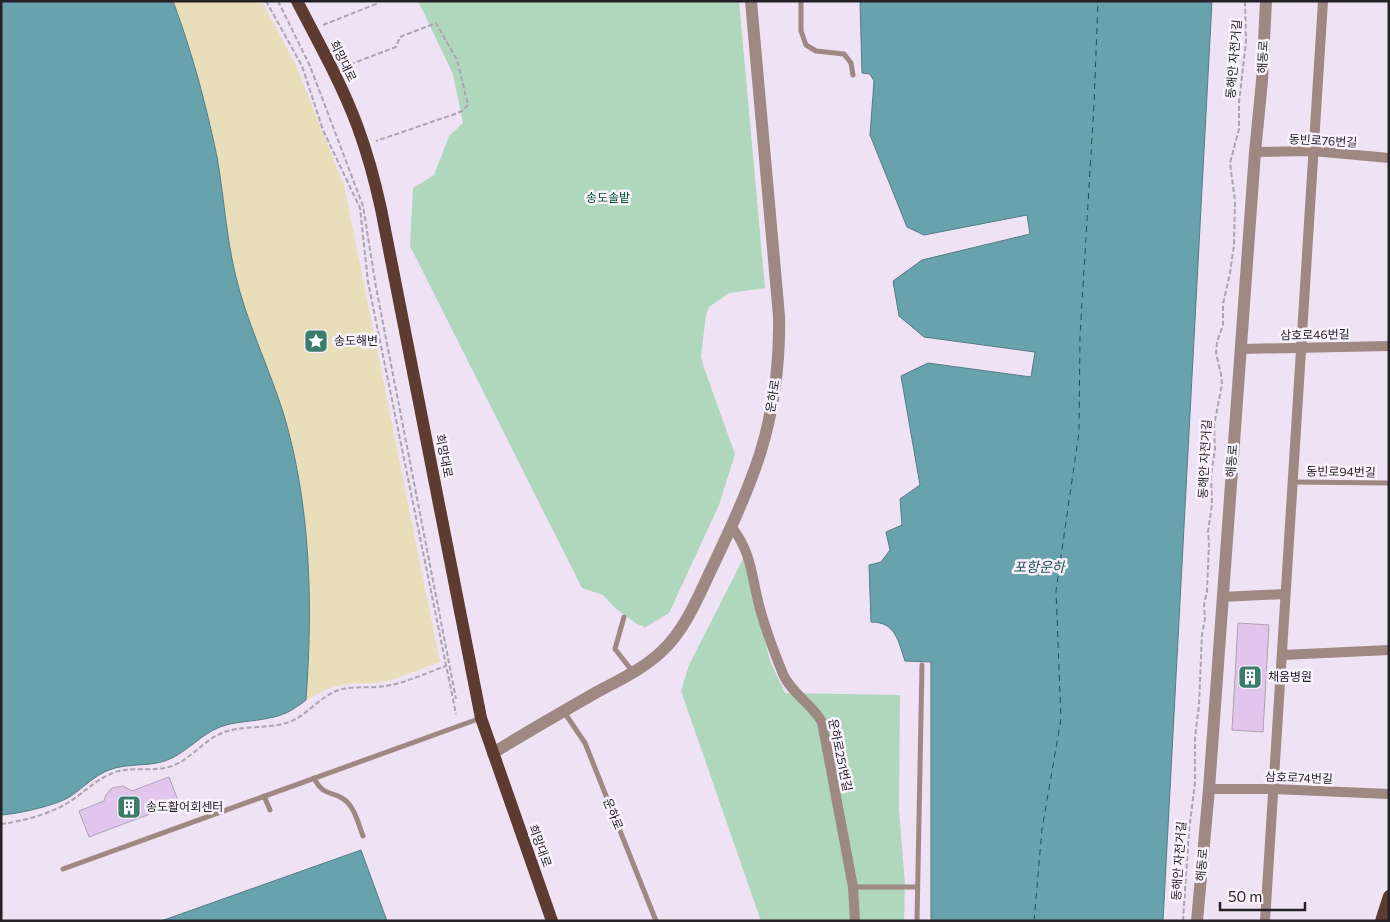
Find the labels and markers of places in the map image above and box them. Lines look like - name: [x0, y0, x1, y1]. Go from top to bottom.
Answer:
- place icon: 송도해변: [303, 328, 329, 354]
- place label: 송도해변: [334, 333, 378, 347]
- building icon: 채움병원: [1237, 664, 1263, 690]
- place label: 채움병원: [1268, 669, 1312, 683]
- building icon: 송도활어회센터: [116, 794, 142, 820]
- place label: 송도활어회센터: [146, 799, 223, 813]

